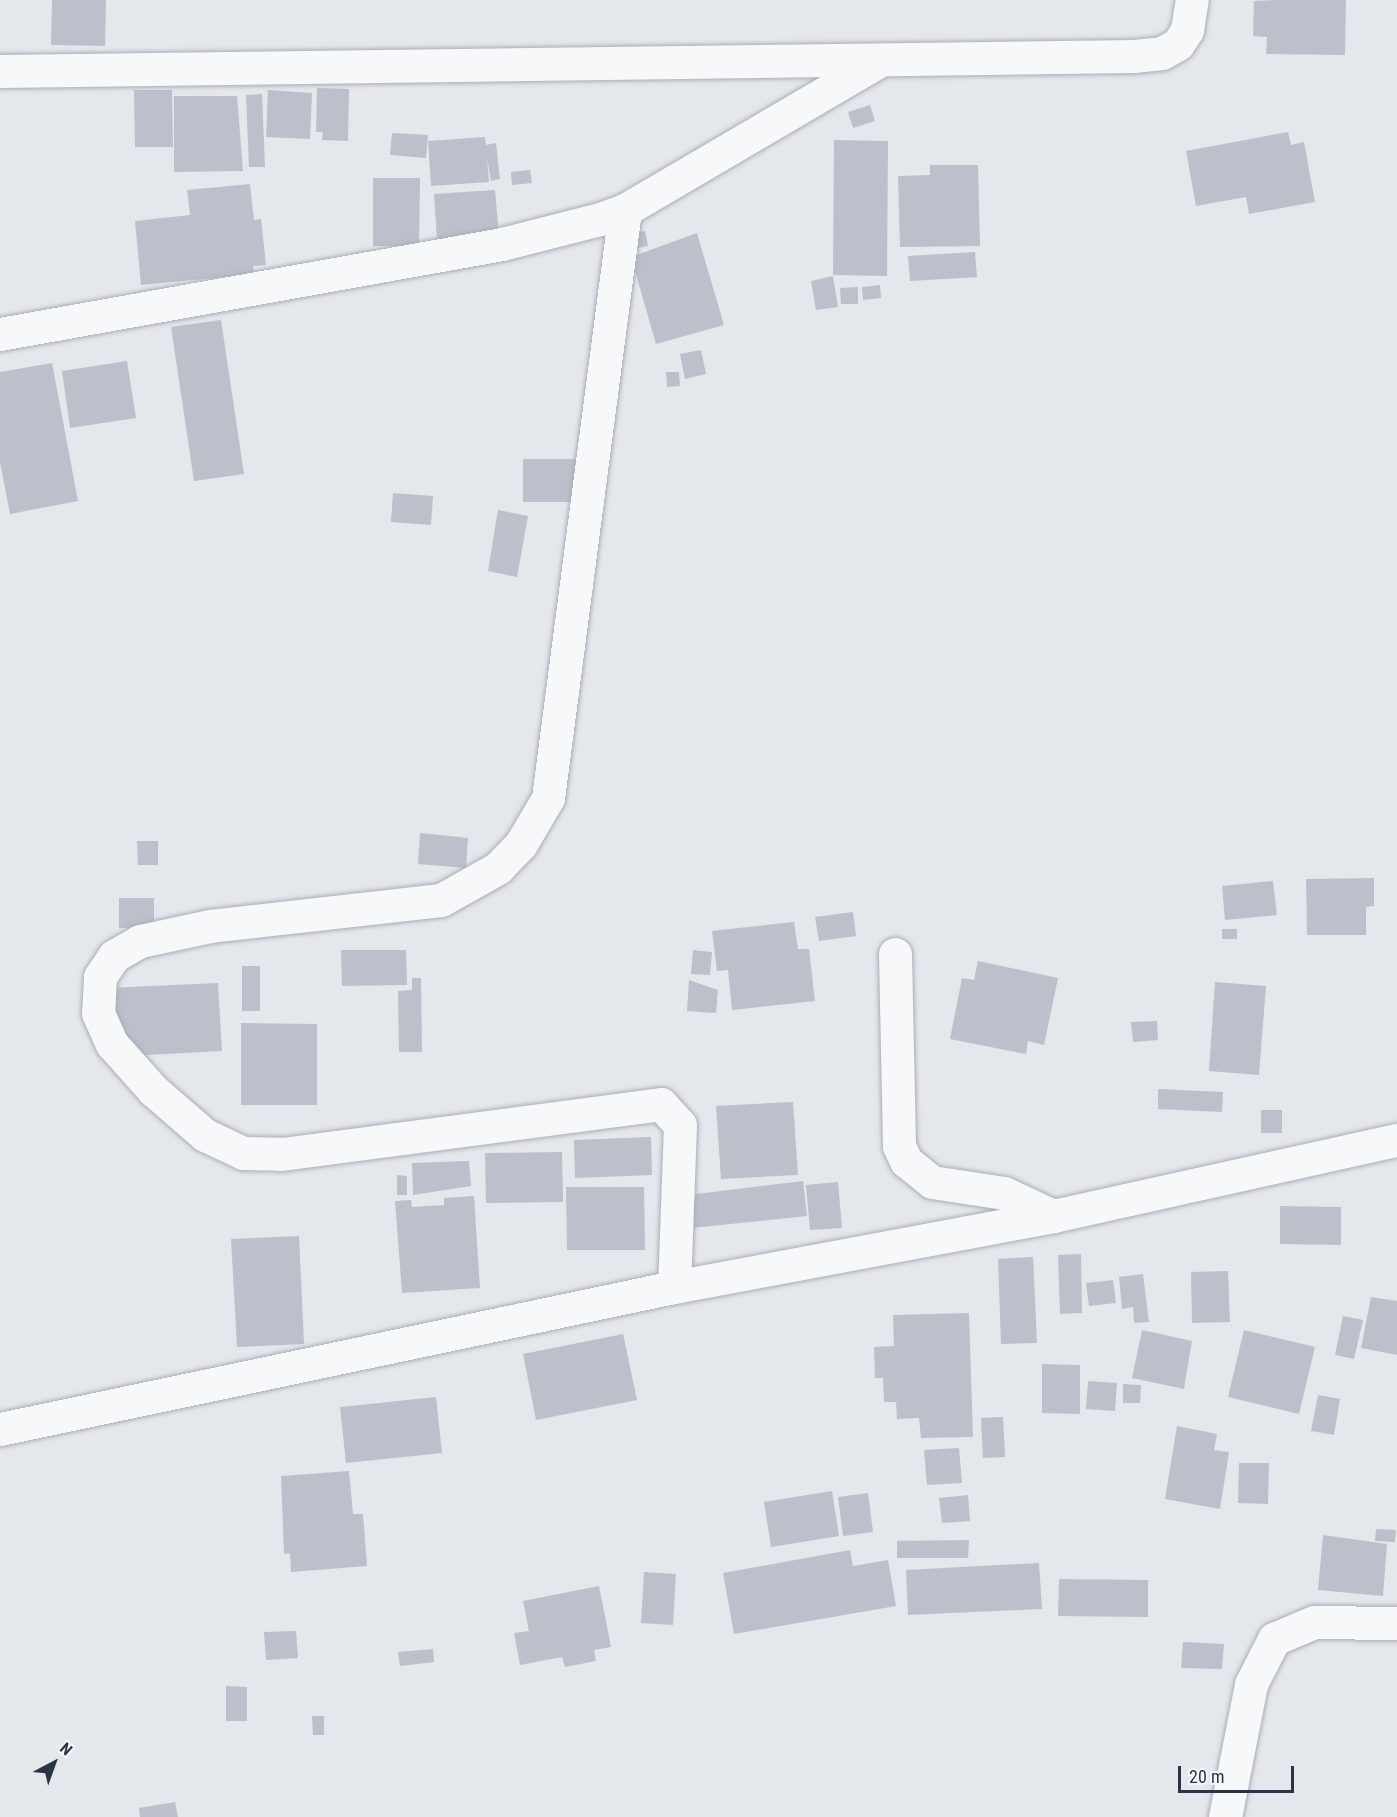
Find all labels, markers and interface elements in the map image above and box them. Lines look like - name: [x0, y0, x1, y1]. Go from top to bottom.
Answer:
- north arrow: [24, 1733, 84, 1793]
- text: N: [56, 1739, 76, 1759]
- scale bar: [1181, 1754, 1296, 1792]
- text: 20 m: [1189, 1766, 1224, 1787]

